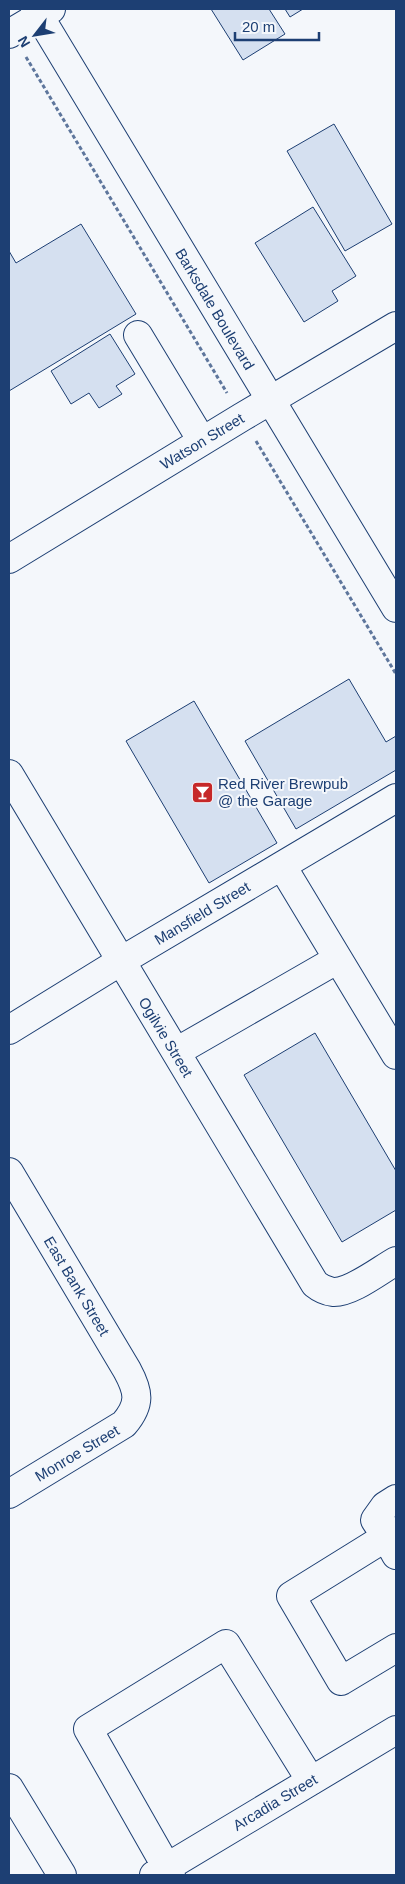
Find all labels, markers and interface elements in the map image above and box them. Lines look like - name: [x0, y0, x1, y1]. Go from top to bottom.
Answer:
- north arrow: [10, 10, 60, 60]
- scale bar: [235, 10, 319, 42]
- text: 20 m: [242, 18, 275, 35]
- text: N: [14, 33, 33, 50]
- street label: Barksdale Boulevard: [172, 245, 258, 373]
- street label: Watson Street: [157, 409, 248, 473]
- place label: Red River Brewpub @ the Garage: [218, 775, 348, 809]
- bar icon: Red River Brewpub @ the Garage: [190, 780, 214, 804]
- street label: Mansfield Street: [151, 877, 254, 948]
- street label: Ogilvie Street: [136, 994, 197, 1081]
- street label: East Bank Street: [41, 1233, 114, 1339]
- street label: Monroe Street: [32, 1421, 123, 1485]
- street label: Arcadia Street: [230, 1770, 321, 1834]

